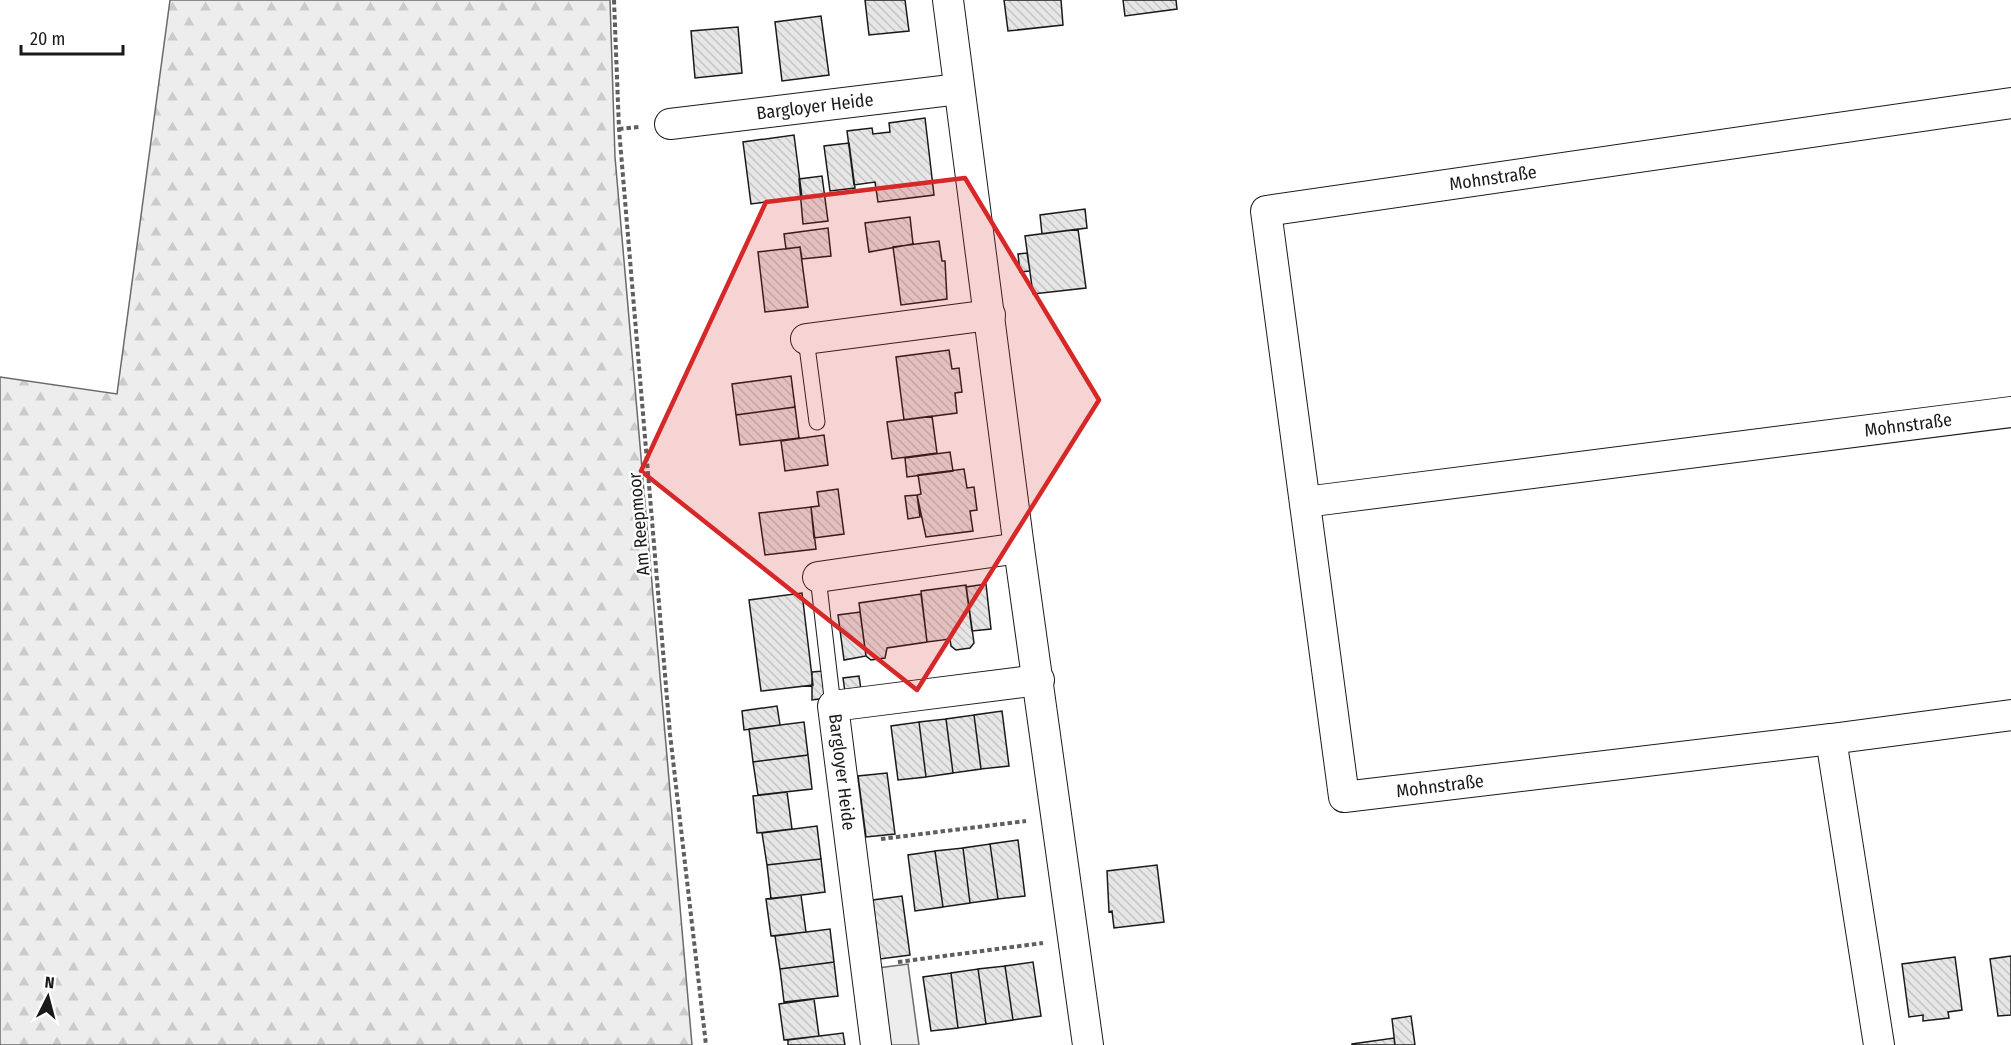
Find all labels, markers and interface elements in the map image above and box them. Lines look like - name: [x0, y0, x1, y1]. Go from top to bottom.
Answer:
- scale bar: [21, 18, 123, 56]
- text: 20 m: [30, 28, 65, 50]
- street label: Bargloyer Heide: [755, 88, 875, 124]
- street label: Mohnstraße: [1448, 161, 1538, 195]
- street label: Mohnstraße: [1863, 409, 1953, 442]
- street label: Am Reepmoor: [623, 471, 654, 577]
- street label: Bargloyer Heide: [824, 712, 860, 832]
- street label: Mohnstraße: [1395, 770, 1485, 802]
- north arrow: [18, 967, 78, 1027]
- text: N: [44, 973, 55, 993]

